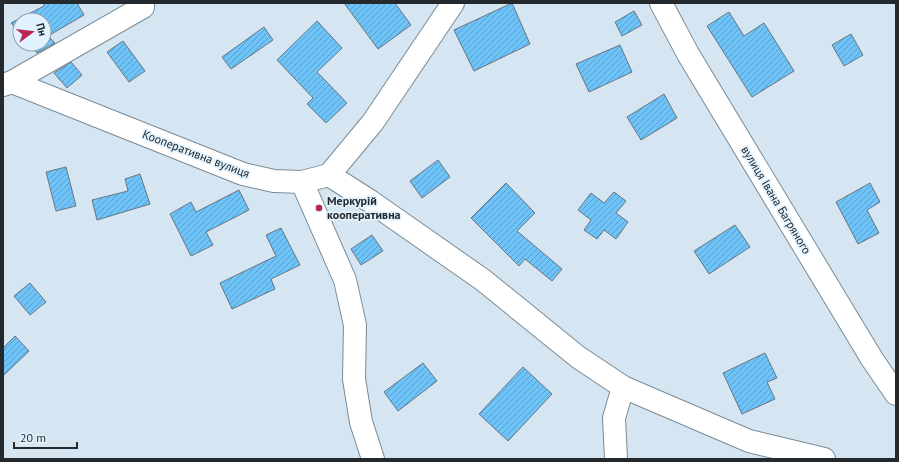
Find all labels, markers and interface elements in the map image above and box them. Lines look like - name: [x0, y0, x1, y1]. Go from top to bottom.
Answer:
- north arrow: [12, 12, 52, 52]
- text: Пн: [33, 21, 50, 38]
- street label: Кооперативна вулиця: [140, 126, 252, 181]
- street label: вулиця Івана Багряного: [738, 143, 815, 256]
- place label: Меркурій кооперативна: [327, 193, 401, 222]
- marker: Меркурій кооперативна: [314, 203, 324, 213]
- scale bar: [14, 424, 77, 450]
- text: 20 m: [20, 430, 46, 445]

